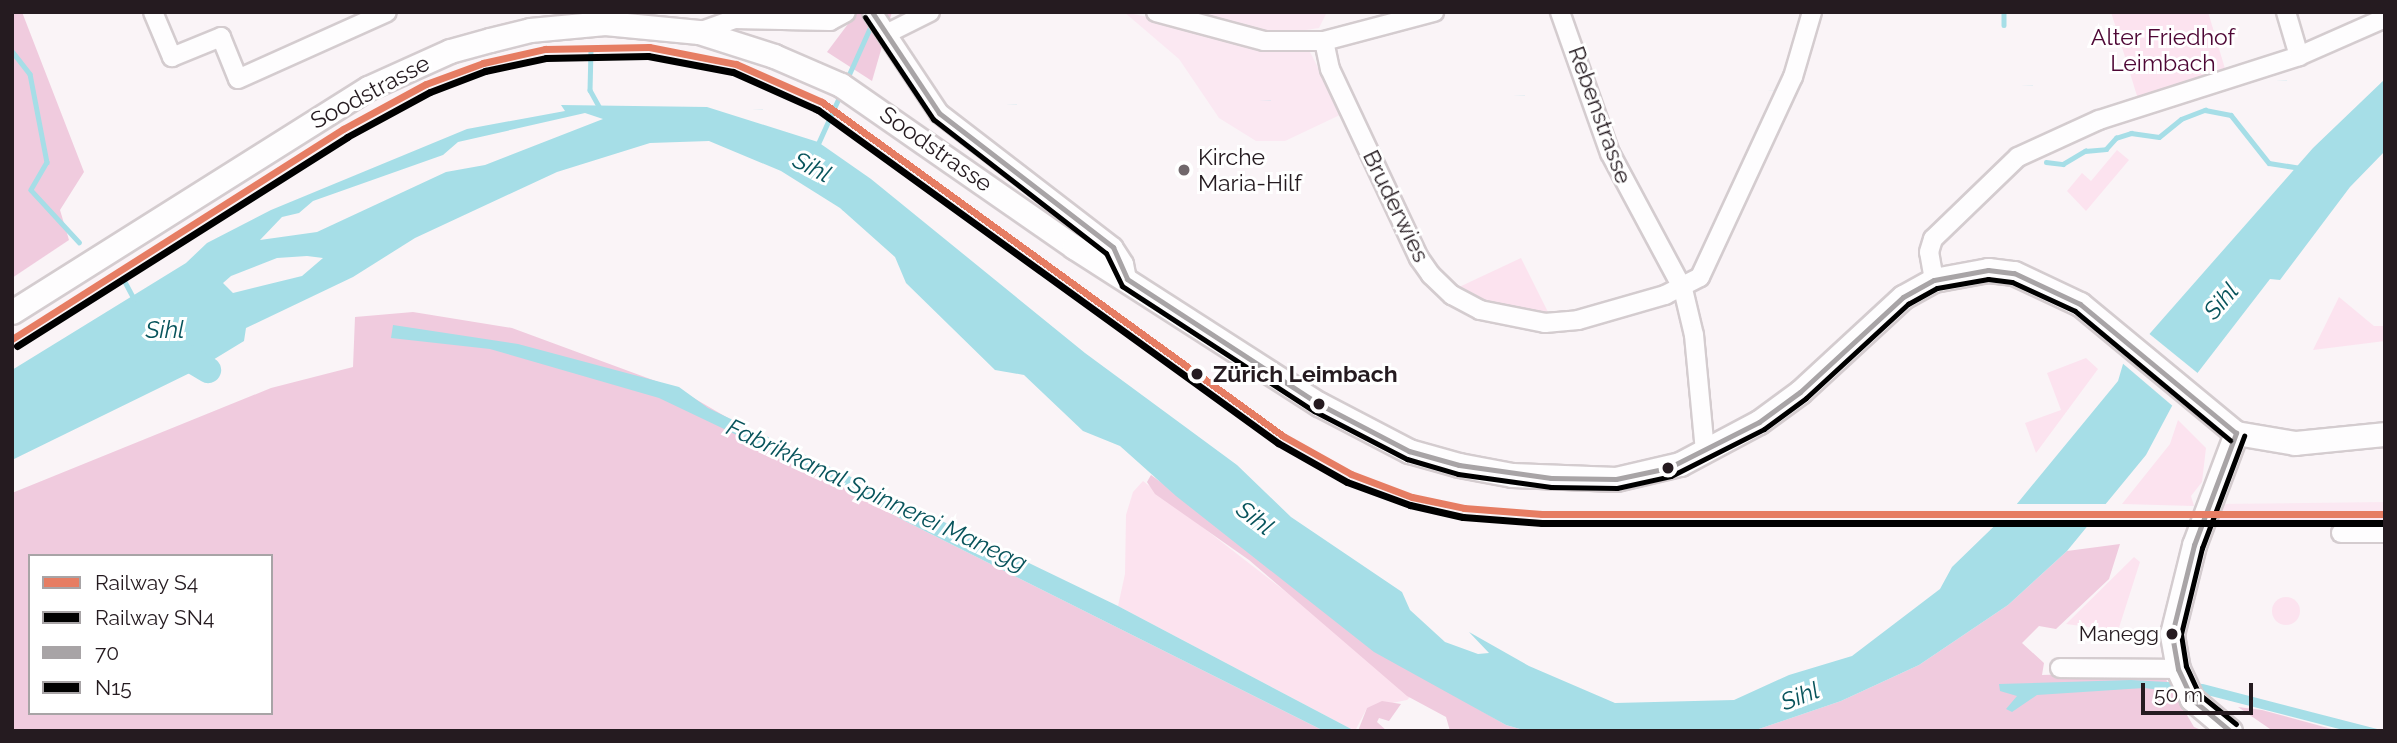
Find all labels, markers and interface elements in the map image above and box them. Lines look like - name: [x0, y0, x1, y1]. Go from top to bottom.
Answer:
- park label: Alter Friedhof Leimbach: [2091, 23, 2235, 77]
- street label: Rebenstrasse: [1562, 42, 1638, 188]
- street label: Soodstrasse: [306, 49, 434, 135]
- street label: Soodstrasse: [875, 100, 997, 198]
- place label: Kirche Maria-Hilf: [1198, 143, 1302, 197]
- water label: Sihl: [788, 145, 836, 189]
- street label: Bruderwies: [1357, 145, 1435, 267]
- marker: Kirche Maria-Hilf: [1176, 162, 1192, 178]
- water label: Sihl: [2197, 277, 2245, 325]
- water label: Sihl: [146, 316, 184, 344]
- place label: Zürich Leimbach: [1213, 360, 1398, 388]
- marker: Zürich Leimbach: [1187, 364, 1207, 384]
- unlabelled marker: [1312, 397, 1326, 411]
- water label: Fabrikkanal Spinnerei Manegg: [722, 412, 1032, 578]
- unlabelled marker: [1661, 461, 1675, 475]
- water label: Sihl: [1231, 495, 1279, 541]
- legend: [28, 554, 273, 715]
- text: Railway S4: [95, 570, 198, 595]
- text: Railway SN4: [95, 605, 214, 630]
- place label: Manegg: [2079, 621, 2159, 647]
- marker: Manegg: [2165, 627, 2179, 641]
- text: 70: [95, 640, 119, 665]
- scale bar: [2145, 670, 2257, 714]
- text: N15: [95, 675, 132, 700]
- water label: Sihl: [1777, 676, 1823, 716]
- text: 50 m: [2154, 682, 2203, 707]

